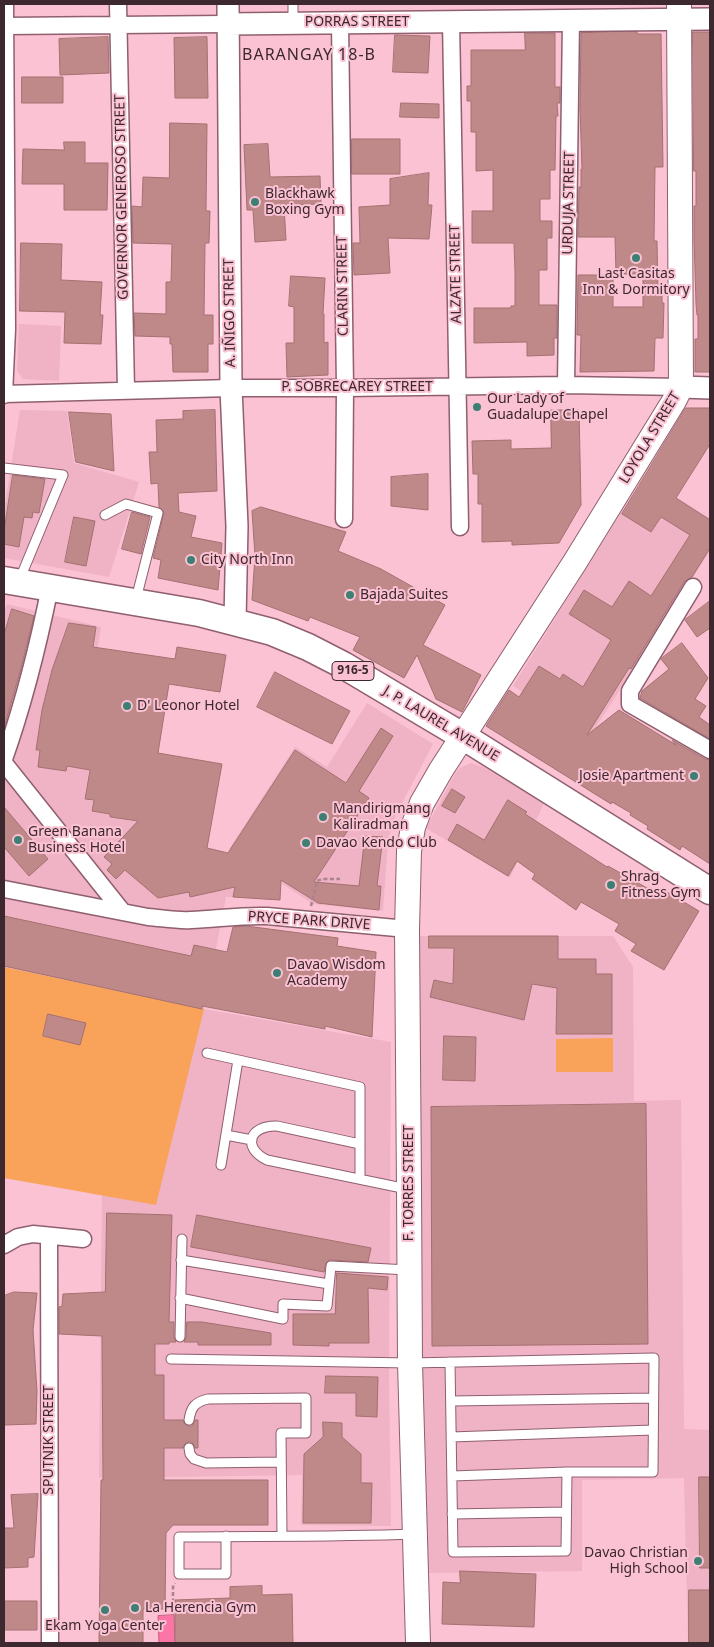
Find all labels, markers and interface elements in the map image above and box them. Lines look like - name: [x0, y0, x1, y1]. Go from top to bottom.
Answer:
- street label: PORRAS STREET: [305, 14, 409, 30]
- district label: BARANGAY 18-B: [240, 45, 378, 65]
- street label: GOVERNOR GENEROSO STREET: [112, 94, 132, 300]
- street label: URDUJA STREET: [560, 151, 578, 255]
- place label: Blackhawk Boxing Gym: [265, 186, 345, 218]
- marker: Blackhawk Boxing Gym: [249, 196, 261, 208]
- street label: ALZATE STREET: [447, 224, 465, 324]
- street label: CLARIN STREET: [334, 236, 352, 336]
- marker: Last Casitas Inn & Dormitory: [630, 252, 642, 264]
- street label: A. IÑIGO STREET: [221, 258, 239, 368]
- place label: Last Casitas Inn & Dormitory: [582, 266, 690, 298]
- street label: P. SOBRECAREY STREET: [281, 379, 433, 395]
- street label: LOYOLA STREET: [616, 389, 684, 487]
- place label: Our Lady of Guadalupe Chapel: [487, 391, 608, 424]
- marker: Our Lady of Guadalupe Chapel: [471, 401, 483, 413]
- place label: City North Inn: [201, 552, 294, 568]
- marker: City North Inn: [185, 554, 197, 566]
- place label: Bajada Suites: [360, 587, 448, 603]
- marker: Bajada Suites: [344, 589, 356, 601]
- road number: 916-5: [332, 661, 374, 680]
- street label: J. P. LAUREL AVENUE: [380, 683, 502, 765]
- place label: D' Leonor Hotel: [137, 698, 240, 714]
- marker: D' Leonor Hotel: [121, 700, 133, 712]
- place label: Josie Apartment: [579, 768, 684, 784]
- marker: Josie Apartment: [688, 770, 700, 782]
- place label: Mandirigmang Kaliradman: [333, 801, 431, 834]
- marker: Mandirigmang Kaliradman: [317, 811, 329, 823]
- place label: Green Banana Business Hotel: [28, 824, 125, 856]
- marker: Green Banana Business Hotel: [12, 834, 24, 846]
- place label: Davao Kendo Club: [316, 835, 437, 851]
- marker: Davao Kendo Club: [300, 837, 312, 849]
- place label: Shrag Fitness Gym: [621, 869, 701, 902]
- marker: Shrag Fitness Gym: [605, 879, 617, 891]
- street label: PRYCE PARK DRIVE: [247, 908, 371, 934]
- place label: Davao Wisdom Academy: [287, 957, 386, 990]
- marker: Davao Wisdom Academy: [271, 967, 283, 979]
- street label: F. TORRES STREET: [401, 1125, 417, 1241]
- street label: SPUTNIK STREET: [41, 1385, 57, 1495]
- place label: Davao Christian High School: [584, 1545, 688, 1578]
- marker: Davao Christian High School: [692, 1555, 704, 1567]
- place label: La Herencia Gym: [145, 1600, 256, 1616]
- marker: La Herencia Gym: [129, 1602, 141, 1614]
- marker: Ekam Yoga Center: [99, 1604, 111, 1616]
- place label: Ekam Yoga Center: [45, 1618, 165, 1634]

